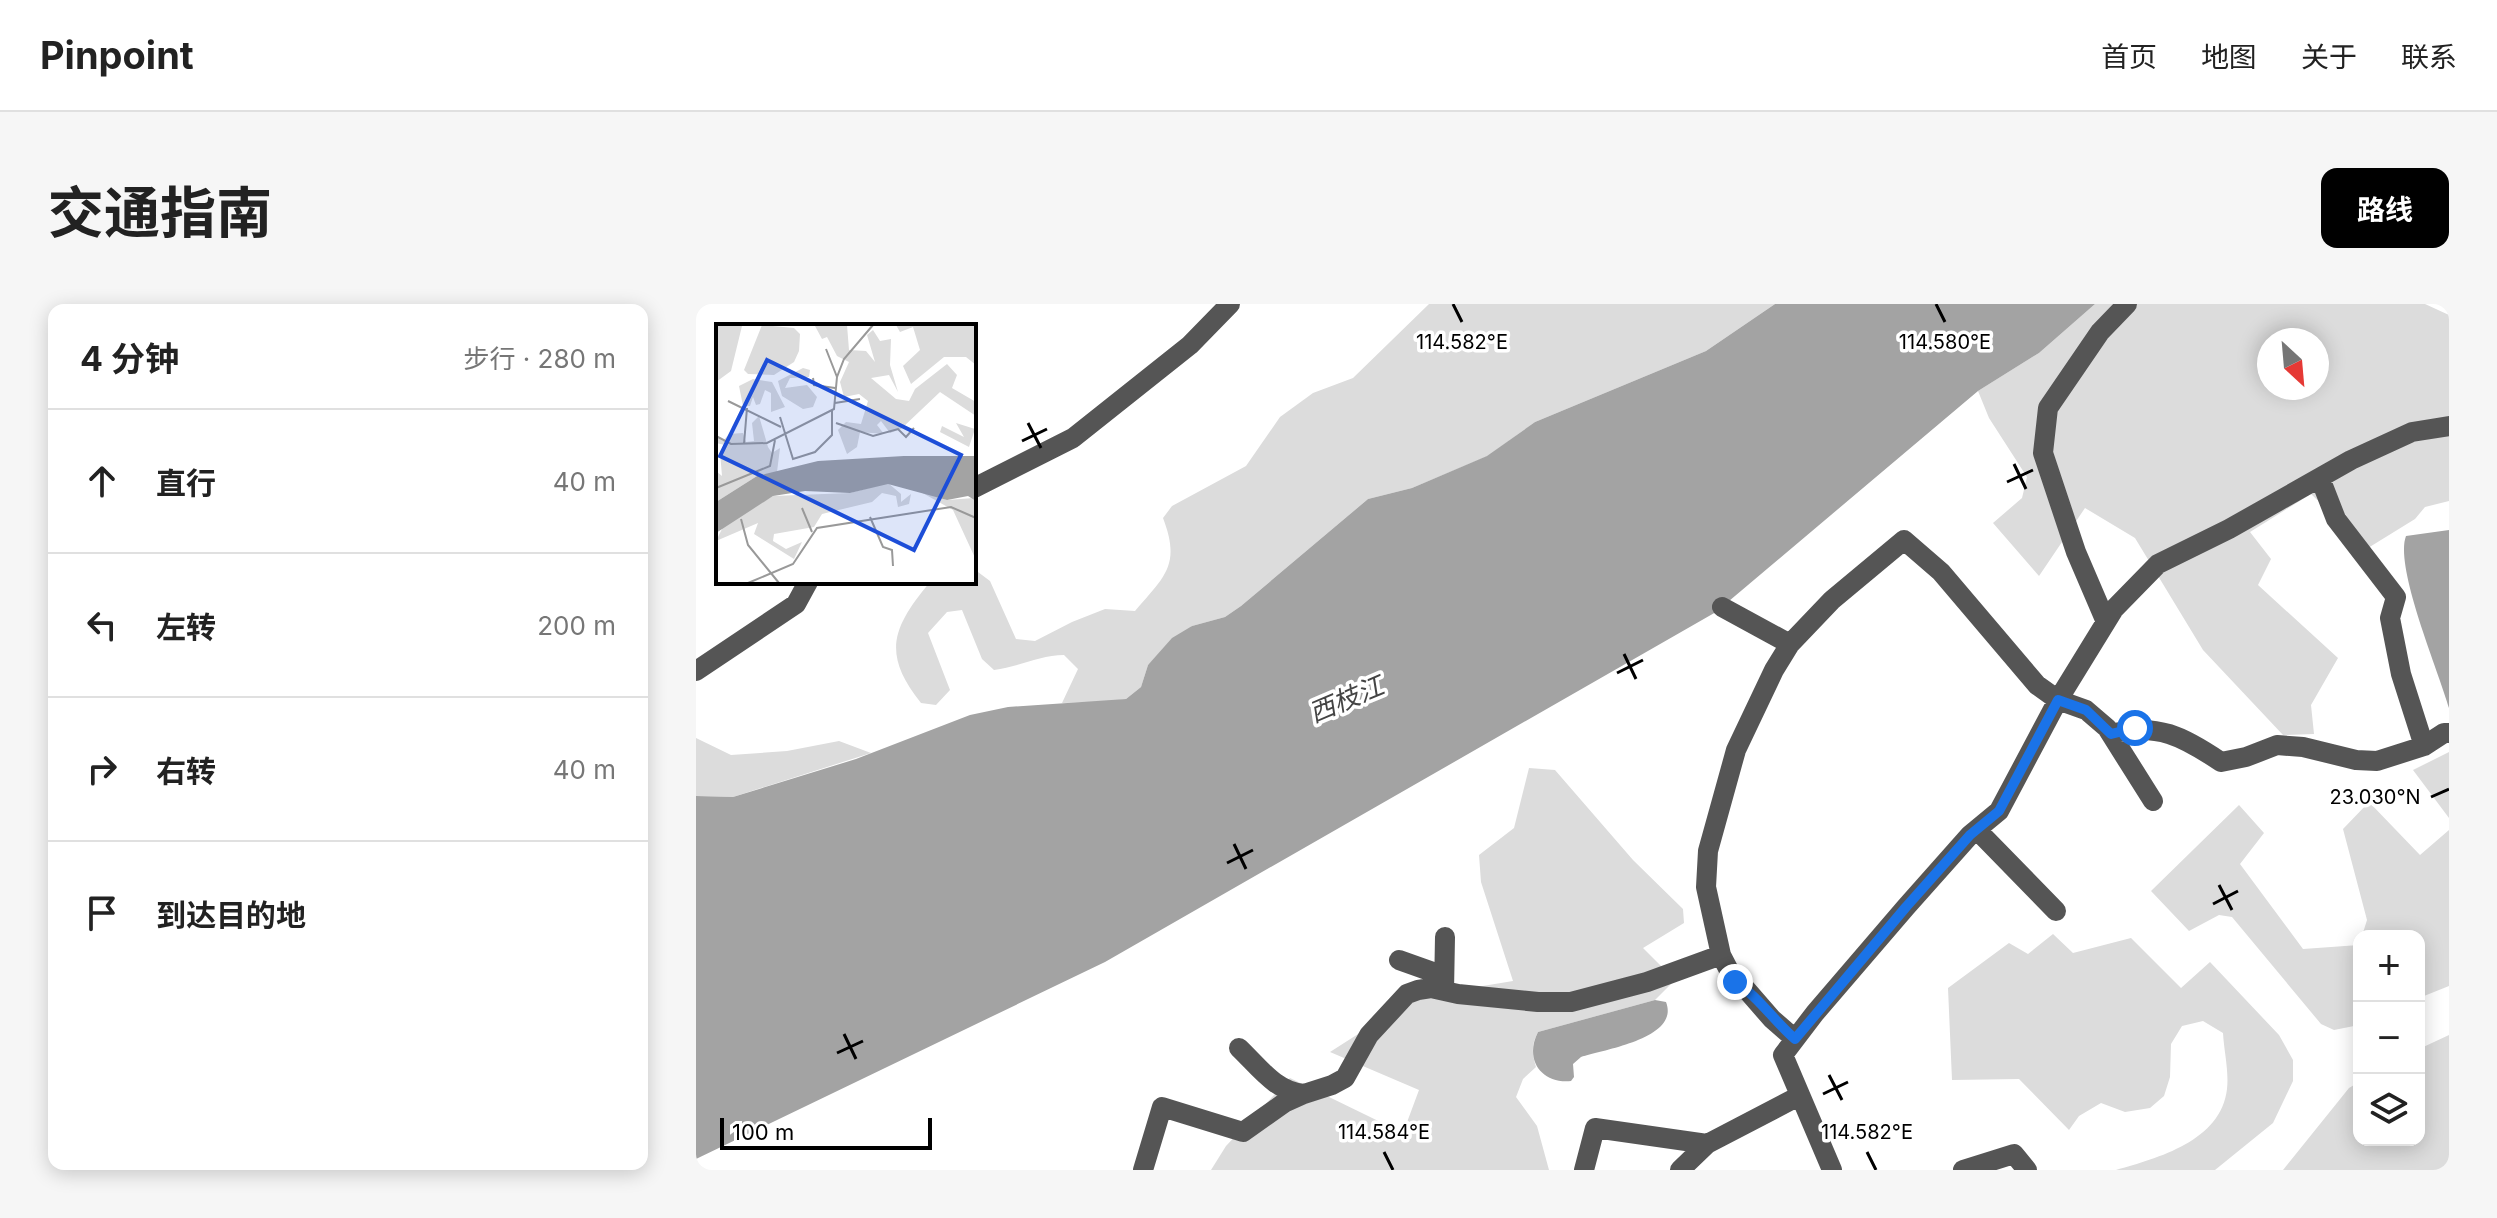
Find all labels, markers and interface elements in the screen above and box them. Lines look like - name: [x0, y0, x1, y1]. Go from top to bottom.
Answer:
- text: Pinpoint: [40, 32, 194, 78]
- text: 首页: [2101, 40, 2157, 74]
- text: 地图: [2201, 40, 2257, 74]
- text: 关于: [2301, 40, 2357, 74]
- text: 联系: [2401, 40, 2457, 74]
- button: 路线: [2321, 168, 2449, 248]
- text: 交通指南: [48, 179, 272, 247]
- inset map: [716, 324, 976, 584]
- north arrow: [2257, 328, 2329, 400]
- text: 114.582°E: [1416, 330, 1508, 354]
- text: 114.580°E: [1899, 330, 1991, 354]
- text: 4 分钟: [80, 338, 179, 379]
- text: 步行 · 280 m: [463, 343, 616, 374]
- icon: ahead: [80, 459, 124, 503]
- text: 直行: [156, 465, 216, 501]
- text: 40 m: [553, 466, 616, 497]
- icon: left: [80, 603, 124, 647]
- text: 左转: [156, 609, 216, 645]
- text: 200 m: [537, 610, 616, 641]
- water label: 西枝江: [1304, 668, 1391, 729]
- route start: [2117, 710, 2153, 746]
- icon: right: [80, 747, 124, 791]
- text: 右转: [156, 753, 216, 789]
- text: 40 m: [553, 754, 616, 785]
- text: 23.030°N: [2329, 785, 2421, 809]
- icon: arrive: [80, 891, 124, 935]
- text: 到达目的地: [156, 897, 306, 933]
- map controls: [2353, 930, 2425, 1146]
- button: +: [2353, 930, 2425, 1002]
- route end: [1717, 964, 1753, 1000]
- button: −: [2353, 1002, 2425, 1074]
- button: layers: [2353, 1074, 2425, 1146]
- scale bar: [720, 1114, 932, 1150]
- text: 100 m: [732, 1119, 794, 1145]
- text: 114.584°E: [1338, 1120, 1430, 1144]
- text: 114.582°E: [1821, 1120, 1913, 1144]

